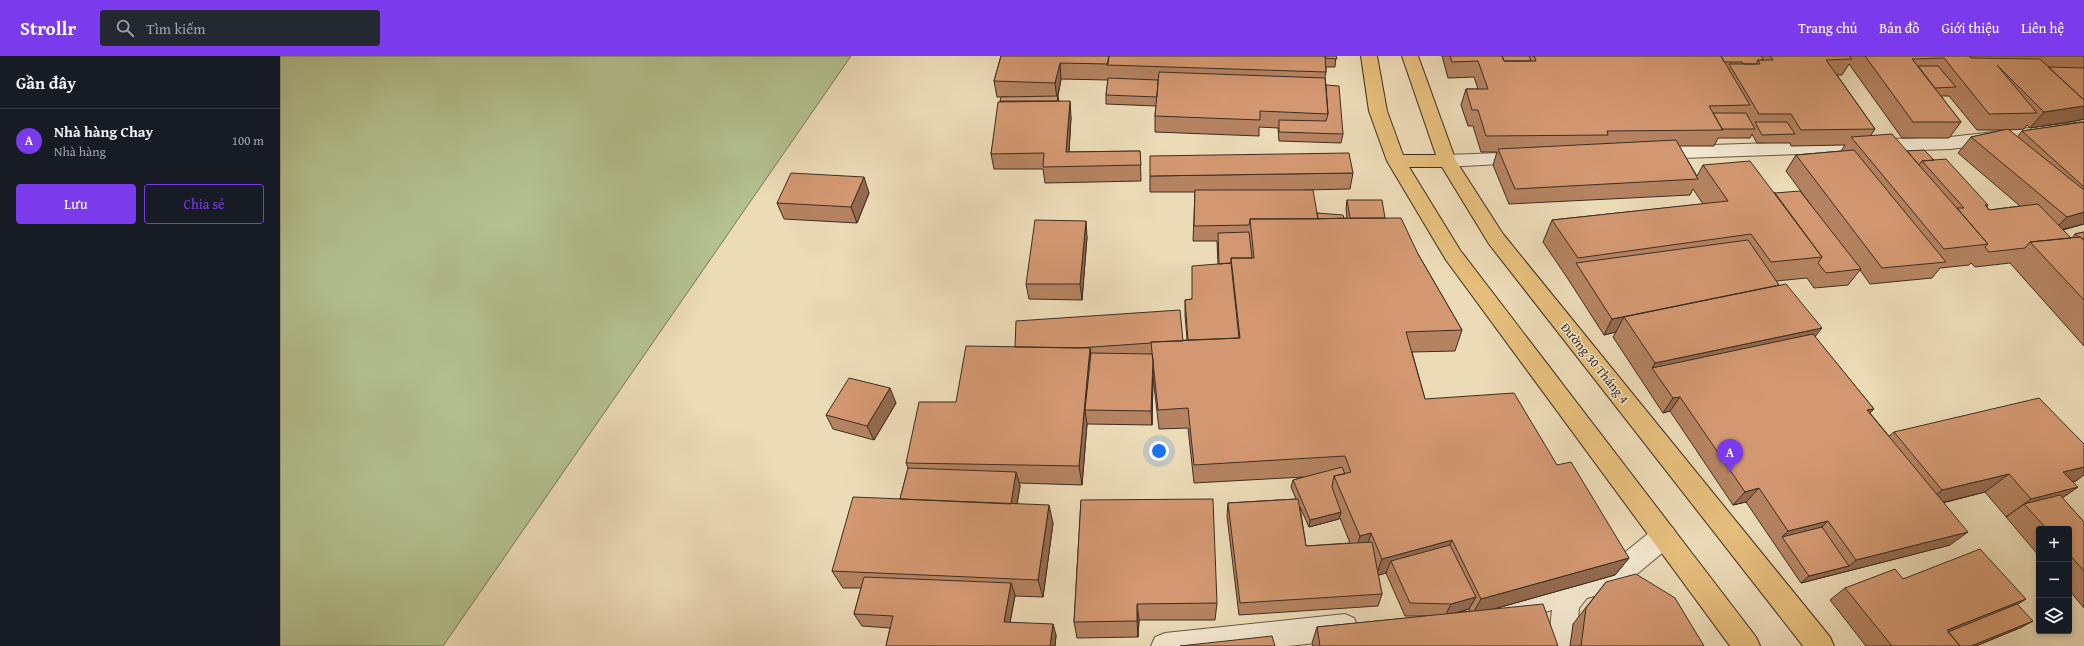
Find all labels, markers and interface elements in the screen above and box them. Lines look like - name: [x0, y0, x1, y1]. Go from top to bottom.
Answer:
- search box: [100, 10, 380, 46]
- text: Strollr: [20, 14, 76, 42]
- icon: search: [114, 17, 136, 39]
- text: Tìm kiếm: [146, 18, 206, 39]
- text: Trang chủ: [1798, 18, 1857, 38]
- text: Bản đồ: [1879, 18, 1919, 38]
- text: Giới thiệu: [1941, 18, 1999, 38]
- text: Liên hệ: [2021, 18, 2064, 38]
- text: Gần đây: [16, 70, 76, 95]
- text: Nhà hàng Chay: [54, 121, 153, 142]
- text: A: [25, 131, 33, 150]
- text: 100 m: [232, 131, 264, 150]
- text: Nhà hàng: [54, 142, 106, 161]
- button: Lưu: [16, 184, 136, 224]
- button: Chia sẻ: [144, 184, 264, 224]
- street label: Đường 30 Tháng 4: [1556, 319, 1634, 407]
- pin: A: [1717, 439, 1743, 472]
- your location: [1149, 441, 1169, 461]
- map controls: [2036, 526, 2072, 634]
- button: +: [2036, 526, 2072, 562]
- button: −: [2036, 562, 2072, 598]
- button: layers: [2036, 598, 2072, 634]

